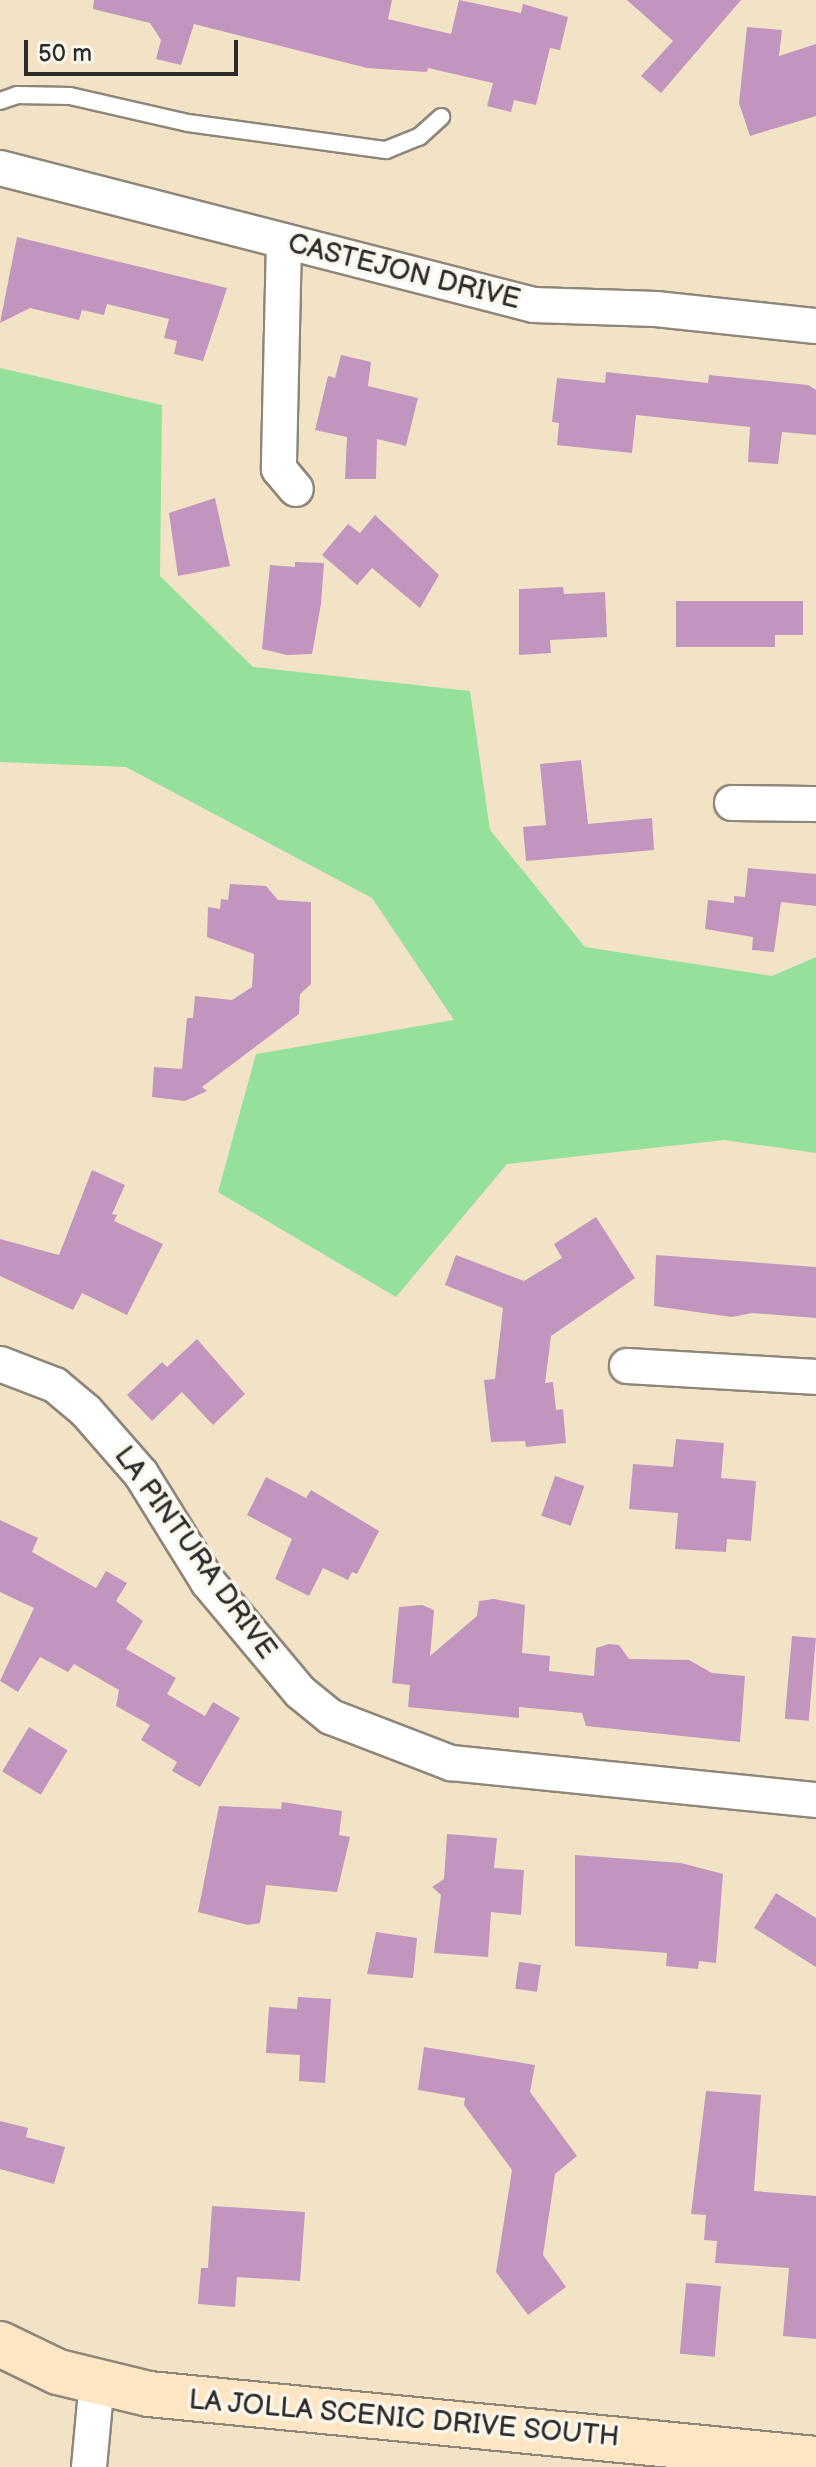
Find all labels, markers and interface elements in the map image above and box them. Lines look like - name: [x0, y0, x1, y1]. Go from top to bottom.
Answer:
- scale bar: [28, 24, 242, 74]
- text: 50 m: [38, 39, 92, 68]
- street label: CASTEJON DRIVE: [284, 227, 524, 317]
- street label: LA PINTURA DRIVE: [107, 1440, 283, 1666]
- street label: LA JOLLA SCENIC DRIVE SOUTH: [186, 2383, 622, 2455]

